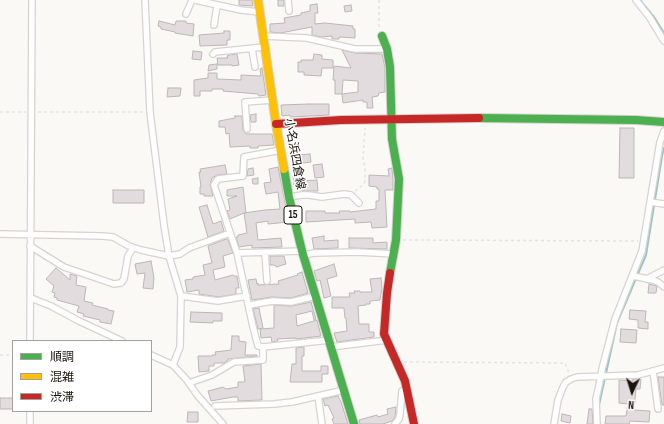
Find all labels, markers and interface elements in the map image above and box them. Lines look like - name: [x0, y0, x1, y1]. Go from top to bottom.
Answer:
- street label: 小名浜四倉線: [281, 117, 307, 191]
- road number: 15: [284, 206, 302, 224]
- legend: [12, 340, 152, 412]
- text: 順調: [50, 350, 74, 365]
- text: 混雑: [50, 370, 74, 385]
- north arrow: [612, 372, 652, 412]
- text: 渋滞: [50, 390, 74, 405]
- text: N: [628, 398, 635, 411]

